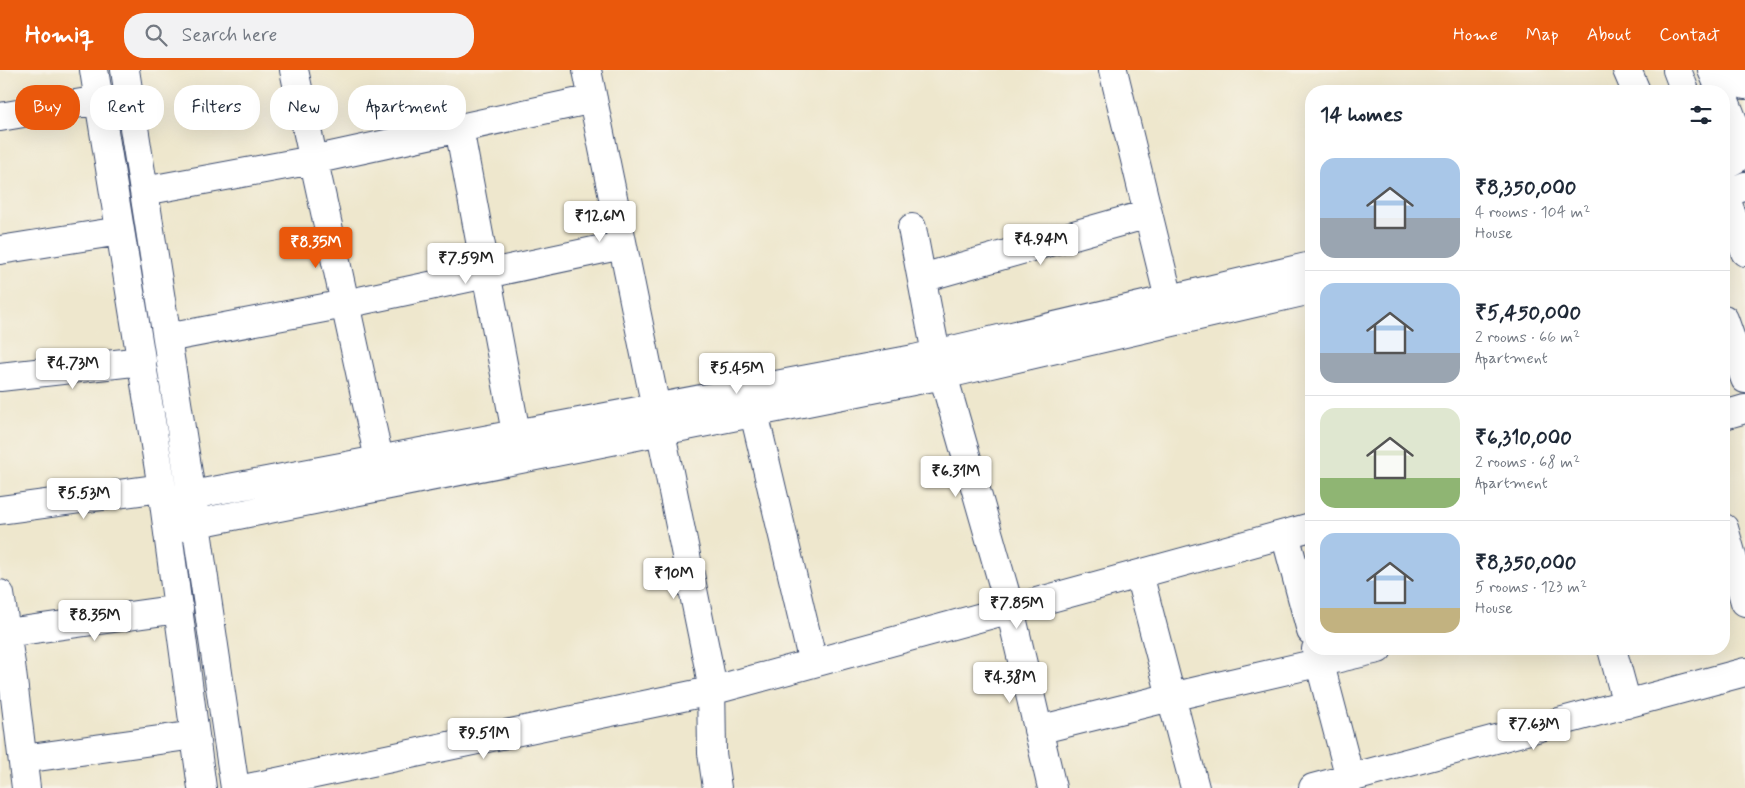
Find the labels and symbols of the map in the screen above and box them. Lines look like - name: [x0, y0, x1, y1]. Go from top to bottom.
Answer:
- pin: ₹12.6M: [559, 200, 641, 243]
- pin: ₹4.94M: [1000, 224, 1082, 266]
- pin: ₹8.35M: [275, 226, 357, 269]
- pin: ₹7.59M: [425, 242, 507, 285]
- pin: ₹4.73M: [32, 348, 114, 390]
- pin: ₹5.45M: [696, 352, 778, 395]
- pin: ₹6.31M: [915, 456, 997, 498]
- pin: ₹5.53M: [43, 478, 125, 520]
- pin: ₹10M: [644, 558, 704, 600]
- pin: ₹7.85M: [976, 588, 1058, 630]
- pin: ₹8.35M: [54, 600, 136, 642]
- pin: ₹4.38M: [969, 662, 1051, 704]
- pin: ₹7.63M: [1493, 708, 1575, 751]
- pin: ₹9.51M: [443, 718, 525, 760]

